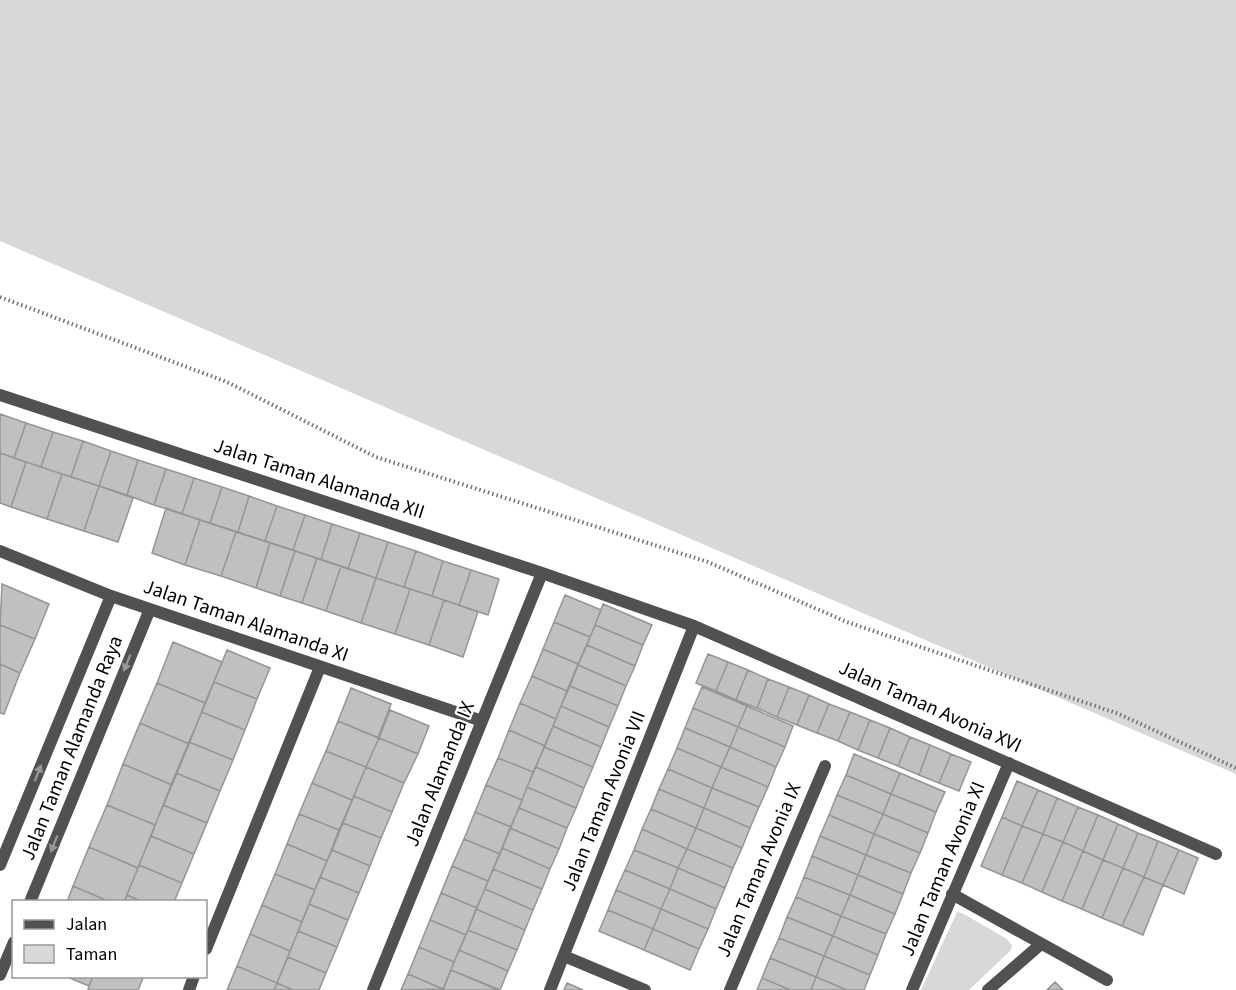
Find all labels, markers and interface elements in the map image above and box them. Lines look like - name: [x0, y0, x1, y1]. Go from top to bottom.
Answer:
- street label: Jalan Taman Alamanda XII: [210, 432, 428, 526]
- street label: Jalan Taman Alamanda XI: [140, 573, 352, 669]
- street label: Jalan Taman Alamanda Raya: [14, 632, 130, 864]
- one-way arrow: [122, 654, 131, 672]
- street label: Jalan Taman Avonia XVI: [834, 654, 1026, 760]
- street label: Jalan Alamanda IX: [398, 697, 482, 851]
- street label: Jalan Taman Avonia VII: [555, 707, 653, 895]
- one-way arrow: [33, 763, 43, 781]
- street label: Jalan Taman Avonia XI: [894, 777, 992, 961]
- street label: Jalan Taman Avonia IX: [710, 778, 808, 962]
- one-way arrow: [49, 835, 59, 853]
- legend: [12, 900, 207, 978]
- text: Jalan: [66, 912, 107, 937]
- text: Taman: [66, 942, 117, 967]

